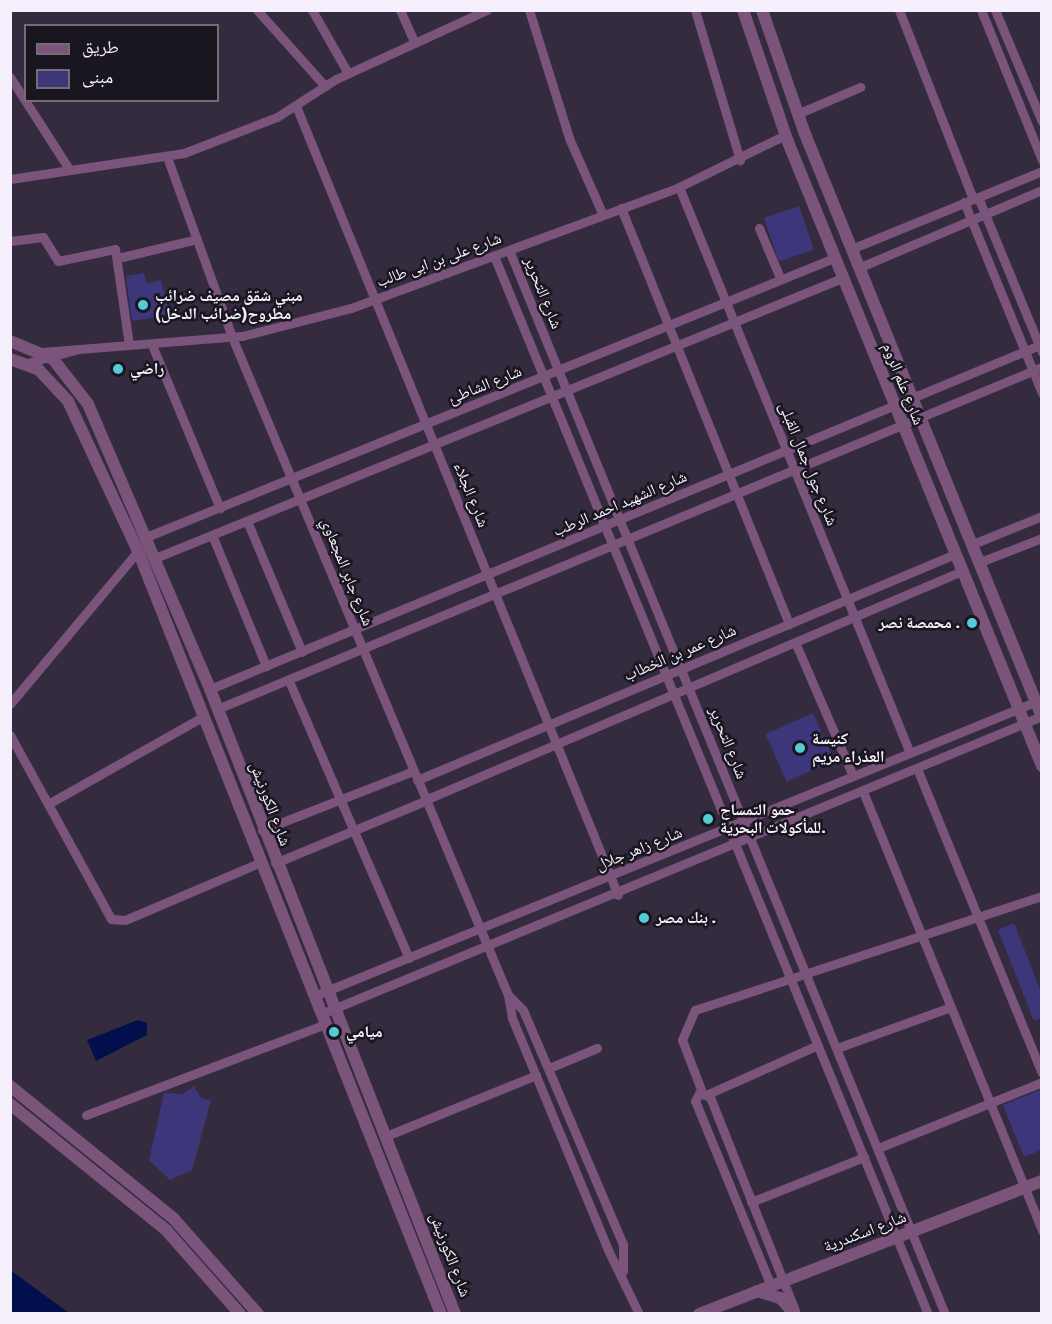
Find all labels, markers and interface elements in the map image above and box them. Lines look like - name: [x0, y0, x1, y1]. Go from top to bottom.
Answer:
- legend: [24, 24, 219, 102]
- text: طريق: [82, 36, 119, 58]
- text: مبنى: [82, 66, 113, 88]
- street label: شارع على بن ابى طالب: [374, 228, 504, 292]
- street label: شارع التحرير: [520, 254, 566, 332]
- place label: مبني شقق مصيف ضرائب مطروح(ضرائب الدخل): [155, 286, 303, 324]
- marker: مبني شقق مصيف ضرائب مطروح(ضرائب الدخل): [136, 298, 150, 312]
- street label: شارع علم الروم: [878, 340, 928, 428]
- place label: راضي: [130, 359, 164, 379]
- marker: راضي: [111, 362, 125, 376]
- street label: شارع الشاطئ: [446, 362, 524, 408]
- street label: شارع جول جمال القبلى: [774, 399, 842, 529]
- street label: شارع الجلاء: [449, 460, 493, 530]
- street label: شارع الشهيد احمد الرطب: [550, 467, 690, 541]
- street label: شارع جابر المجعاوي: [317, 515, 377, 629]
- place label: محمصة نصر .: [878, 613, 960, 633]
- marker: محمصة نصر .: [965, 616, 979, 630]
- street label: شارع عمر بن الخطاب: [621, 621, 739, 685]
- street label: شارع التحرير: [705, 704, 751, 782]
- place label: كنيسة العذراء مريم: [812, 729, 885, 767]
- marker: كنيسة العذراء مريم: [793, 741, 807, 755]
- street label: شارع الكورنيش: [245, 759, 295, 849]
- place label: حمو التمساح للمأكولات البحرية.: [720, 800, 826, 838]
- marker: حمو التمساح للمأكولات البحرية.: [701, 812, 715, 826]
- street label: شارع زاهر جلال: [593, 823, 685, 875]
- place label: بنك مصر .: [656, 908, 716, 928]
- marker: بنك مصر .: [637, 911, 651, 925]
- place label: ميامي: [346, 1022, 383, 1042]
- marker: ميامي: [327, 1025, 341, 1039]
- street label: شارع اسكندرية: [821, 1207, 909, 1257]
- street label: شارع الكورنيش: [425, 1210, 475, 1300]

